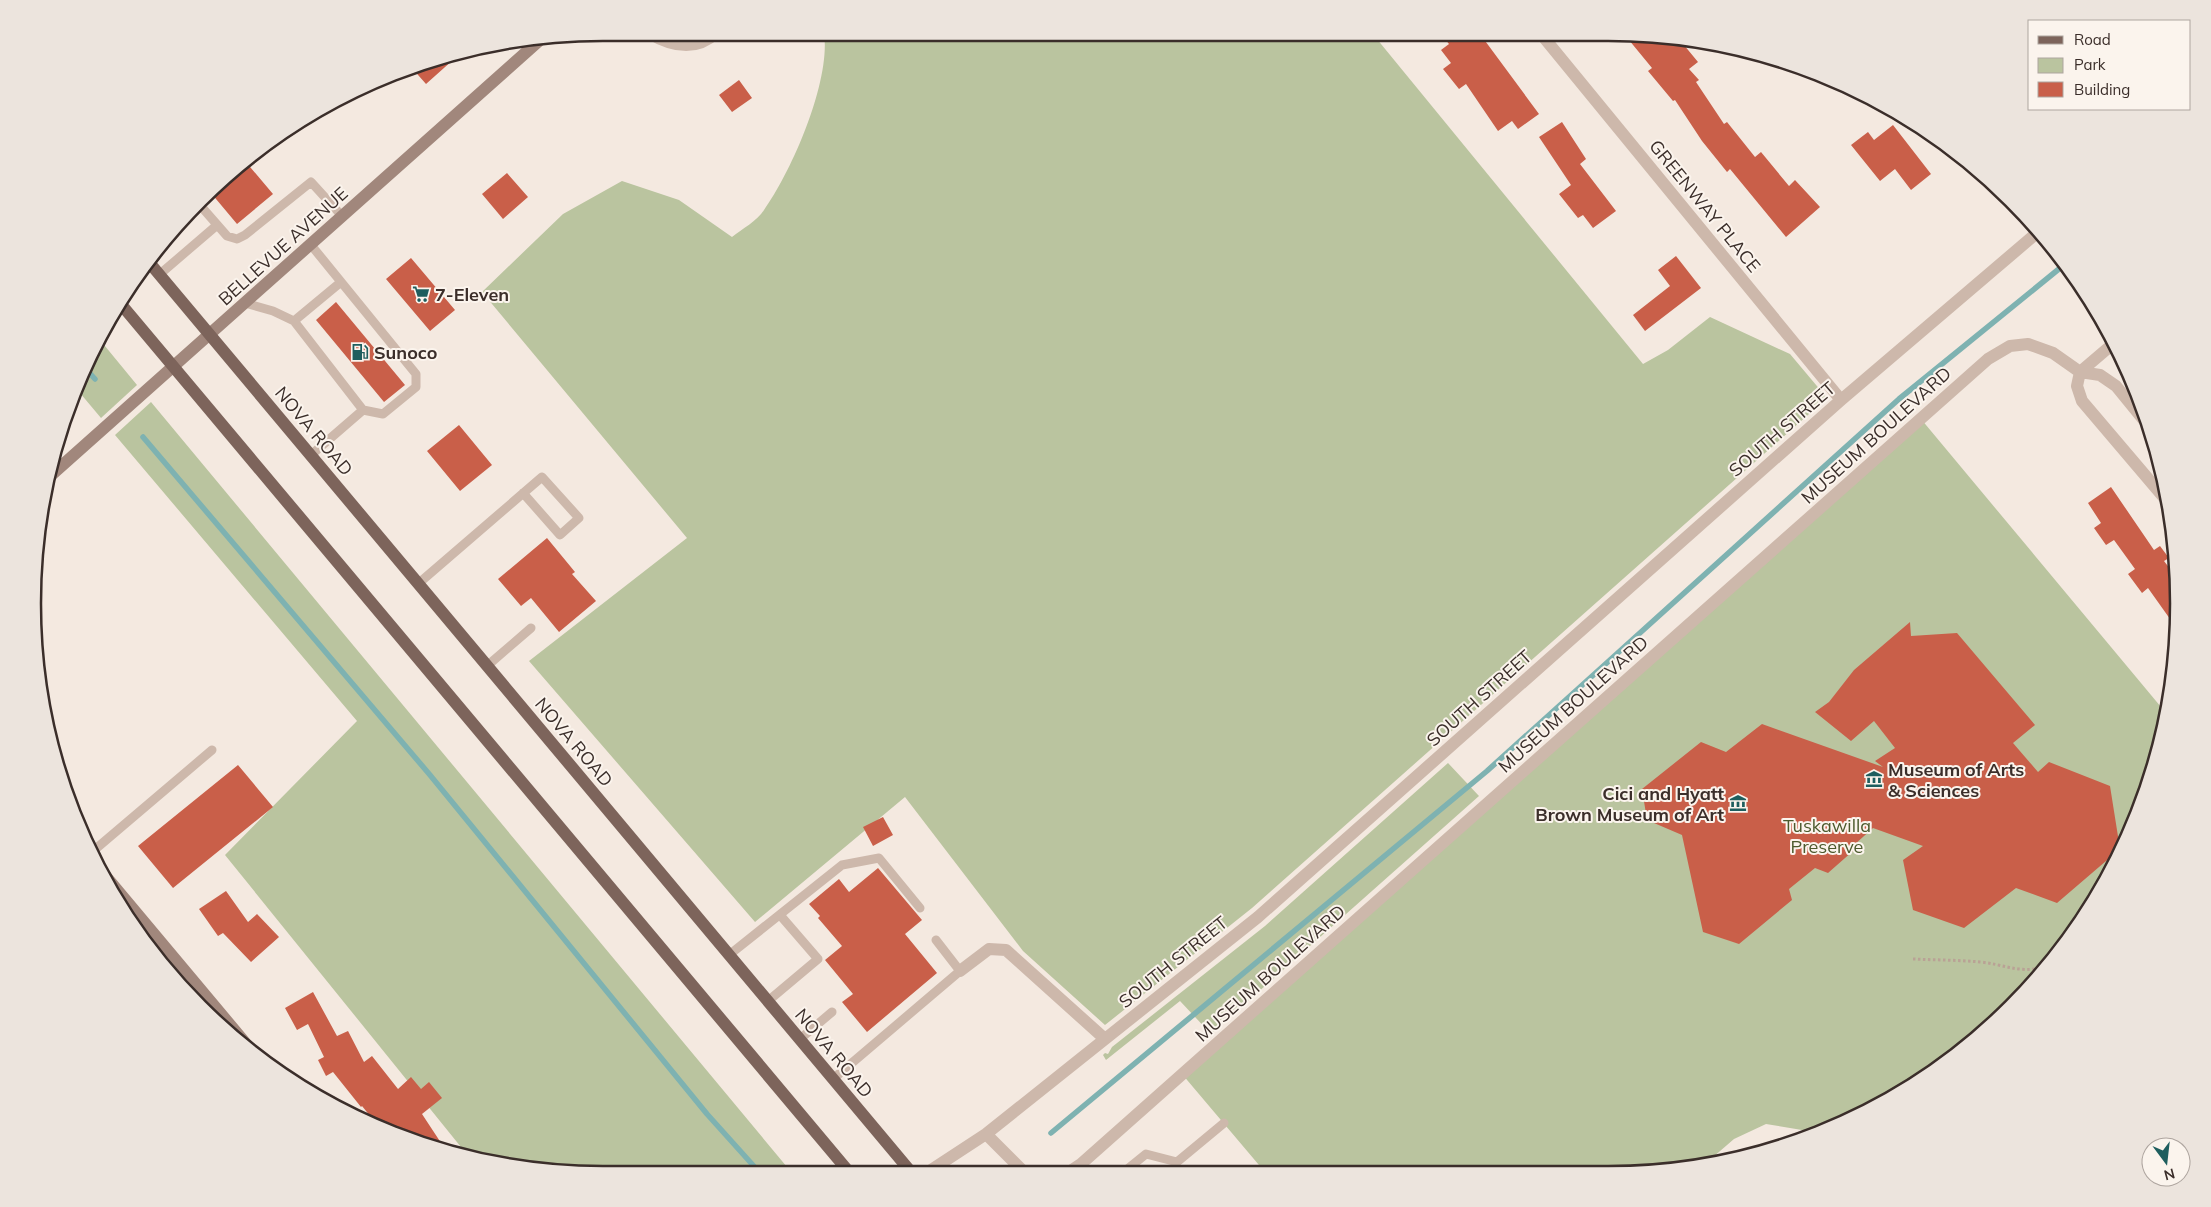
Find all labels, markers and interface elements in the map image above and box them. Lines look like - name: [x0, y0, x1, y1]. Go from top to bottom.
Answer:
- legend: [2028, 20, 2191, 110]
- text: Road: [2074, 30, 2111, 49]
- text: Park: [2074, 55, 2106, 74]
- text: Building: [2074, 80, 2130, 99]
- street label: GREENWAY PLACE: [1644, 135, 1766, 277]
- street label: BELLEVUE AVENUE: [213, 182, 353, 310]
- place label: 7-Eleven: [435, 283, 509, 306]
- supermarket icon: 7-Eleven: [411, 284, 431, 304]
- place label: Sunoco: [374, 341, 437, 364]
- fuel station icon: Sunoco: [350, 342, 370, 362]
- street label: MUSEUM BOULEVARD: [1796, 362, 1956, 508]
- street label: SOUTH STREET: [1724, 376, 1840, 482]
- street label: NOVA ROAD: [270, 382, 358, 480]
- street label: MUSEUM BOULEVARD: [1493, 631, 1653, 777]
- street label: SOUTH STREET: [1422, 645, 1536, 751]
- street label: NOVA ROAD: [530, 693, 618, 791]
- place label: Museum of Arts & Sciences: [1888, 758, 2024, 802]
- museum icon: Museum of Arts & Sciences: [1864, 769, 1884, 789]
- place label: Cici and Hyatt Brown Museum of Art: [1535, 782, 1724, 826]
- museum icon: Cici and Hyatt Brown Museum of Art: [1728, 793, 1748, 813]
- park label: Tuskawilla Preserve: [1783, 814, 1871, 858]
- street label: MUSEUM BOULEVARD: [1190, 900, 1350, 1046]
- street label: SOUTH STREET: [1114, 911, 1232, 1013]
- street label: NOVA ROAD: [790, 1004, 878, 1102]
- north arrow: [2141, 1137, 2191, 1187]
- text: N: [2162, 1164, 2177, 1185]

